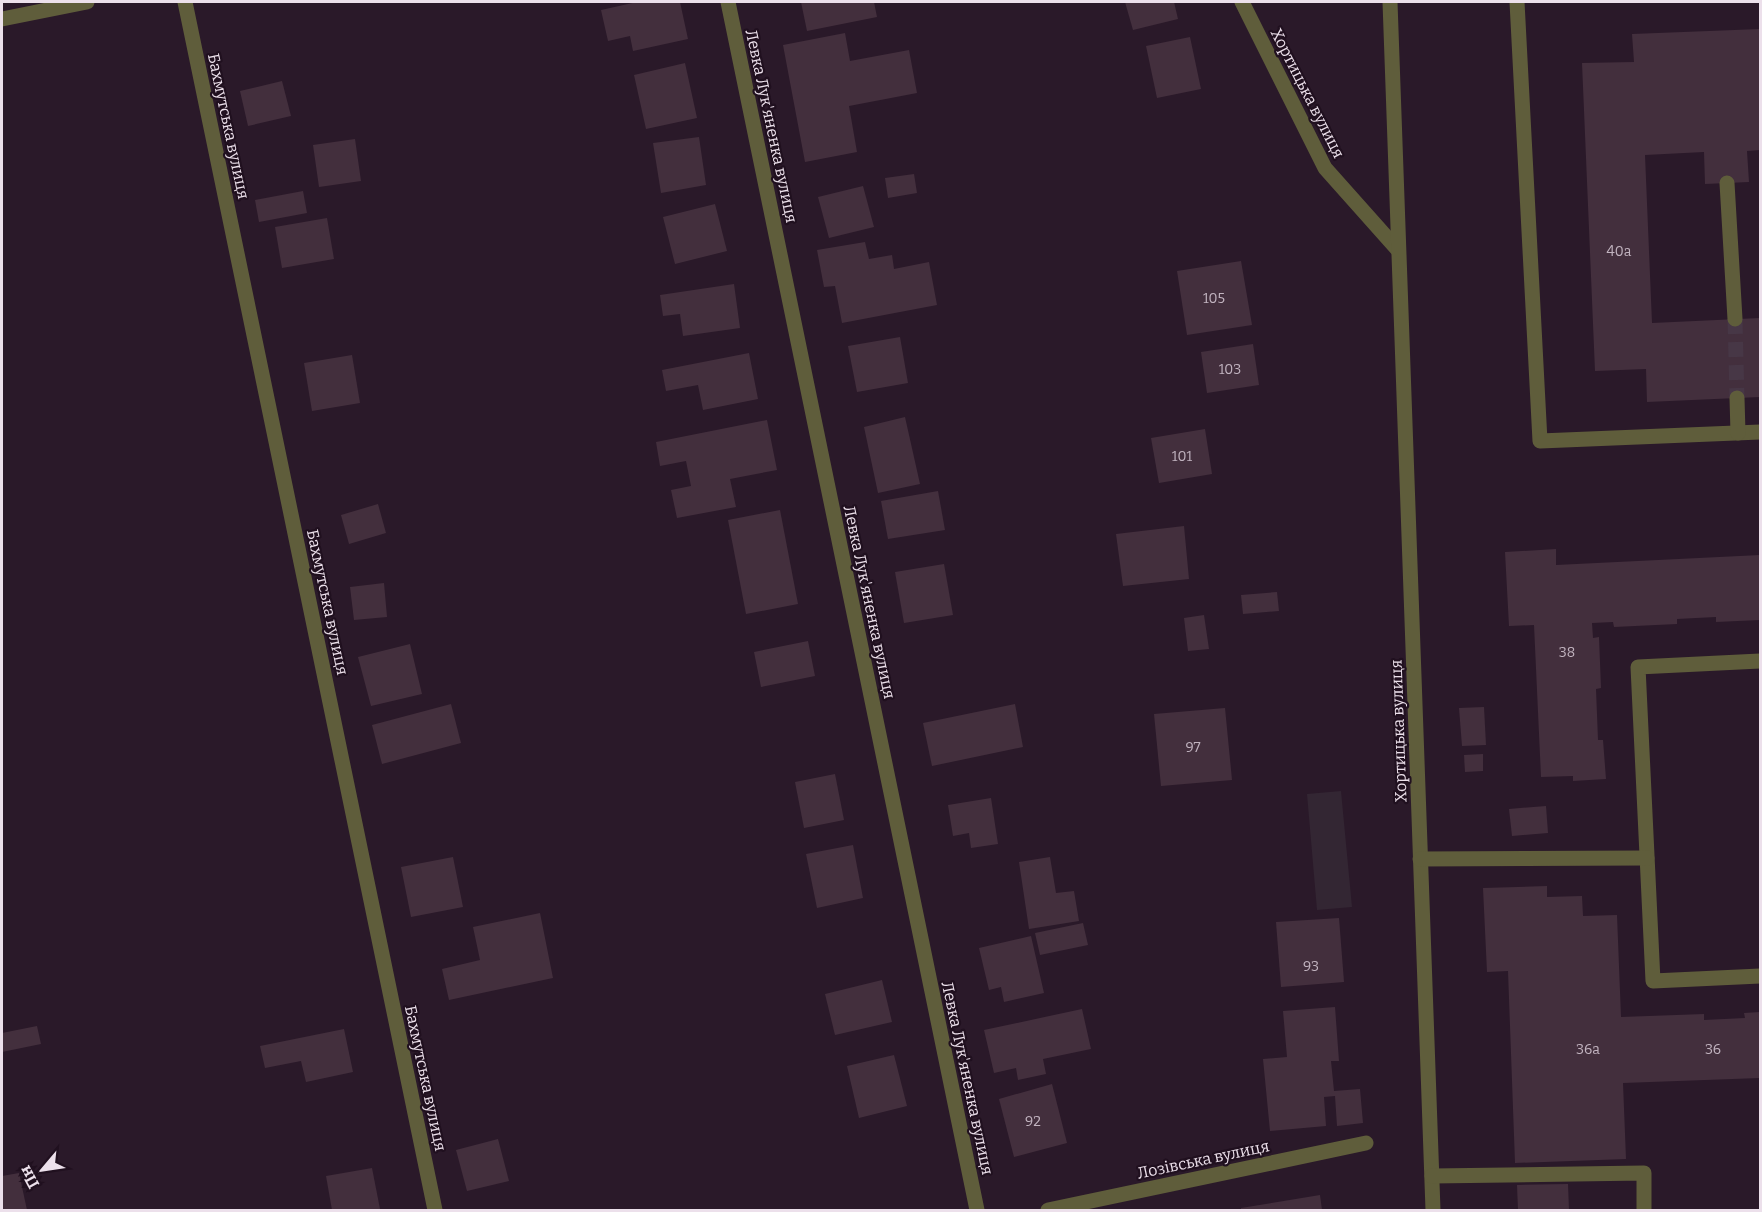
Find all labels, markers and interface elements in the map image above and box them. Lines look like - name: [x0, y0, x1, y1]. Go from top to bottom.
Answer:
- street label: Хортицька вулиця: [1267, 25, 1349, 161]
- street label: Левка Лук'яненка вулиця: [742, 28, 801, 225]
- street label: Бахмутська вулиця: [204, 52, 253, 201]
- house number: 40а: [1607, 243, 1632, 260]
- house number: 105: [1203, 290, 1225, 307]
- house number: 103: [1219, 361, 1241, 378]
- house number: 101: [1172, 448, 1192, 465]
- street label: Левка Лук'яненка вулиця: [840, 504, 899, 701]
- street label: Бахмутська вулиця: [303, 528, 352, 677]
- house number: 38: [1559, 644, 1575, 661]
- street label: Хортицька вулиця: [1387, 659, 1410, 803]
- house number: 97: [1185, 739, 1201, 756]
- house number: 93: [1303, 958, 1319, 975]
- street label: Левка Лук'яненка вулиця: [938, 980, 997, 1177]
- street label: Бахмутська вулиця: [401, 1004, 450, 1153]
- house number: 36а: [1576, 1041, 1600, 1058]
- house number: 36: [1705, 1041, 1721, 1058]
- house number: 92: [1025, 1113, 1041, 1130]
- street label: Лозівська вулиця: [1135, 1136, 1271, 1183]
- north arrow: [12, 1140, 72, 1200]
- text: Пн: [15, 1162, 43, 1192]

